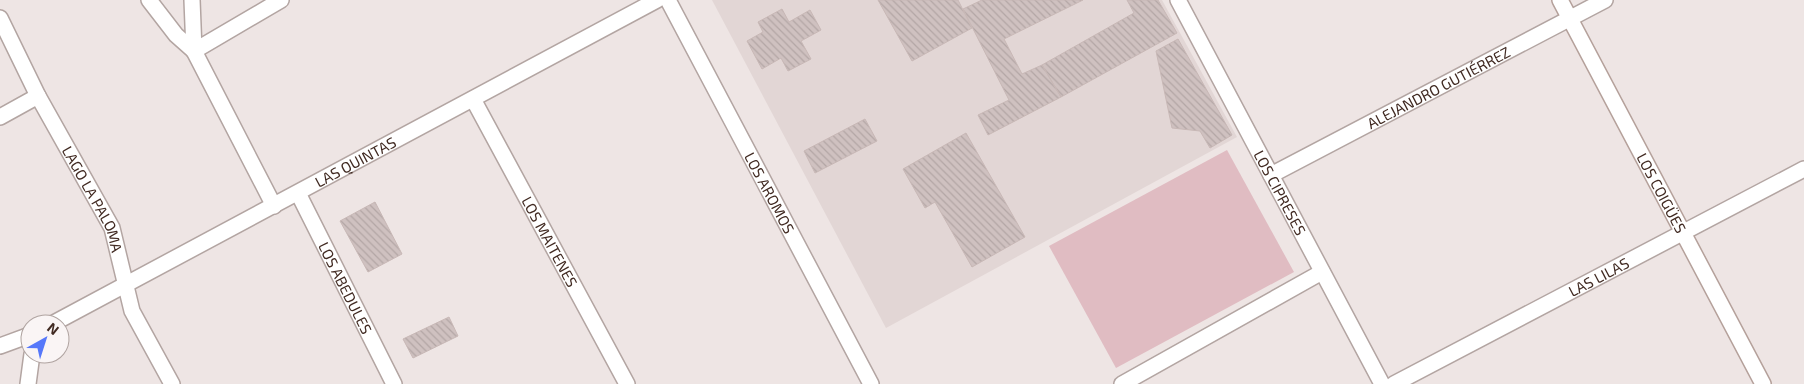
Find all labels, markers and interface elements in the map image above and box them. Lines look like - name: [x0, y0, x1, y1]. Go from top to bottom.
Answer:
- street label: ALEJANDRO GUTIÉRREZ: [1364, 42, 1513, 132]
- street label: LAS QUINTAS: [312, 133, 399, 191]
- street label: LAGO LA PALOMA: [59, 143, 127, 255]
- street label: LOS CIPRESES: [1250, 147, 1310, 238]
- street label: LOS AROMOS: [741, 149, 799, 236]
- street label: LOS COIGÜES: [1633, 150, 1690, 236]
- street label: LOS MAITENES: [518, 193, 582, 290]
- street label: LOS ABEDULES: [315, 239, 376, 337]
- street label: LAS LILAS: [1565, 253, 1632, 300]
- north arrow: [20, 314, 70, 364]
- text: N: [44, 319, 63, 338]

